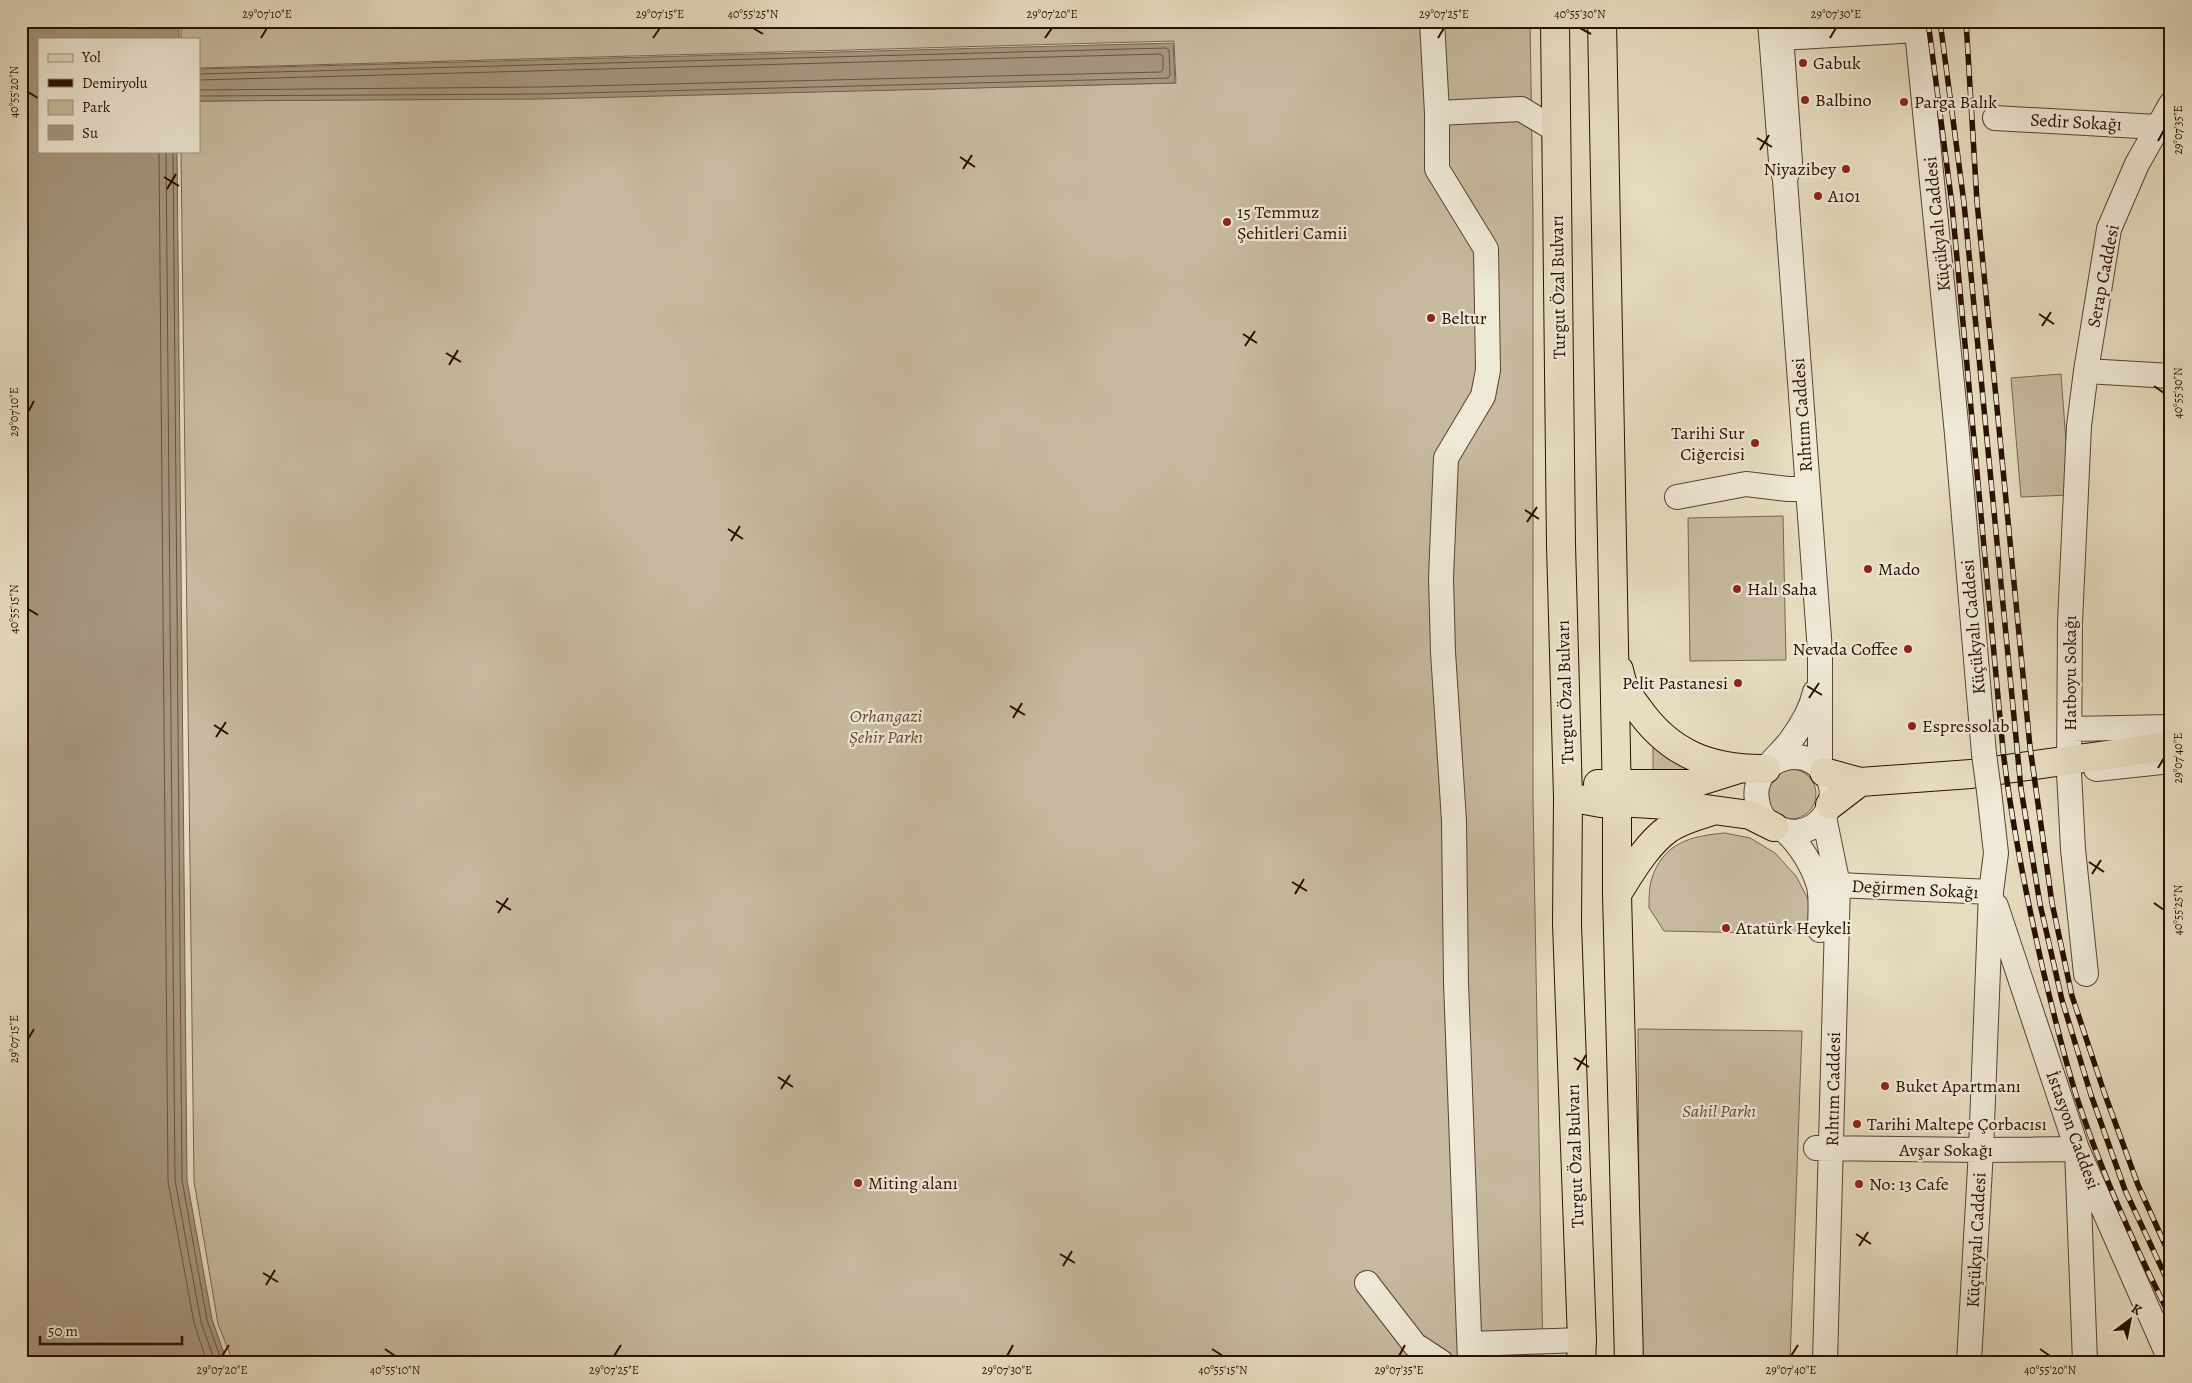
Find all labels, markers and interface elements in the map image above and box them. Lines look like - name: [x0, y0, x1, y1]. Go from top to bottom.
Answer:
- text: 29°07'10"E: [242, 6, 292, 22]
- text: 29°07'15"E: [636, 6, 684, 22]
- text: 40°55'25"N: [728, 6, 779, 22]
- text: 29°07'20"E: [1026, 6, 1078, 22]
- text: 29°07'25"E: [1419, 6, 1469, 22]
- text: 40°55'30"N: [1554, 6, 1606, 22]
- text: 29°07'30"E: [1811, 6, 1861, 22]
- legend: [38, 38, 200, 152]
- text: Yol: [81, 47, 101, 67]
- place label: Gabuk: [1813, 51, 1861, 75]
- marker: Gabuk: [1797, 57, 1809, 69]
- text: 40°55'20"N: [6, 66, 22, 118]
- text: Demiryolu: [82, 73, 149, 93]
- place label: Balbino: [1815, 88, 1872, 112]
- place label: Parga Balık: [1914, 90, 1997, 114]
- marker: Balbino: [1799, 94, 1811, 106]
- marker: Parga Balık: [1898, 96, 1910, 108]
- text: Park: [82, 97, 111, 117]
- text: 29°07'35"E: [2170, 105, 2186, 155]
- street label: Sedir Sokağı: [2030, 108, 2122, 136]
- text: Su: [82, 123, 99, 143]
- street label: Küçükyalı Caddesi: [1918, 155, 1956, 293]
- place label: Niyazibey: [1763, 157, 1837, 181]
- marker: Niyazibey: [1840, 163, 1852, 175]
- place label: A101: [1827, 184, 1860, 208]
- marker: A101: [1812, 190, 1824, 202]
- place label: 15 Temmuz Şehitleri Camii: [1237, 200, 1348, 245]
- street label: Turgut Özal Bulvarı: [1545, 215, 1571, 359]
- marker: 15 Temmuz Şehitleri Camii: [1221, 216, 1233, 228]
- street label: Serap Caddesi: [2081, 222, 2125, 330]
- place label: Beltur: [1441, 306, 1487, 330]
- marker: Beltur: [1425, 312, 1437, 324]
- street label: Rıhtım Caddesi: [1786, 357, 1818, 473]
- text: 40°55'30"N: [2170, 367, 2186, 419]
- text: 29°07'10"E: [6, 387, 22, 437]
- place label: Tarihi Sur Ciğercisi: [1671, 421, 1745, 466]
- marker: Tarihi Sur Ciğercisi: [1749, 437, 1761, 449]
- place label: Mado: [1878, 557, 1920, 581]
- street label: Küçükyalı Caddesi: [1955, 558, 1991, 696]
- marker: Mado: [1862, 563, 1874, 575]
- place label: Halı Saha: [1747, 577, 1818, 601]
- marker: Halı Saha: [1731, 583, 1743, 595]
- text: 40°55'15"N: [6, 584, 22, 634]
- street label: Hatboyu Sokağı: [2058, 615, 2082, 731]
- street label: Turgut Özal Bulvarı: [1550, 620, 1580, 764]
- place label: Nevada Coffee: [1793, 637, 1898, 661]
- marker: Nevada Coffee: [1902, 643, 1914, 655]
- place label: Pelit Pastanesi: [1622, 671, 1728, 695]
- marker: Pelit Pastanesi: [1732, 677, 1744, 689]
- park label: Orhangazi Şehir Parkı: [849, 704, 923, 749]
- place label: Espressolab: [1922, 714, 2010, 738]
- marker: Espressolab: [1906, 720, 1918, 732]
- text: 29°07'40"E: [2170, 733, 2186, 783]
- street label: Değirmen Sokağı: [1851, 874, 1979, 904]
- text: 40°55'25"N: [2170, 884, 2186, 935]
- place label: Atatürk Heykeli: [1735, 916, 1851, 940]
- marker: Atatürk Heykeli: [1720, 922, 1732, 934]
- text: 29°07'15"E: [6, 1015, 22, 1063]
- street label: Rıhtım Caddesi: [1820, 1031, 1846, 1147]
- street label: İstasyon Caddesi: [2040, 1067, 2106, 1193]
- place label: Buket Apartmanı: [1895, 1074, 2021, 1098]
- marker: Buket Apartmanı: [1879, 1080, 1891, 1092]
- street label: Turgut Özal Bulvarı: [1560, 1084, 1590, 1228]
- park label: Sahil Parkı: [1682, 1099, 1756, 1123]
- place label: Tarihi Maltepe Çorbacısı: [1867, 1112, 2047, 1136]
- marker: Tarihi Maltepe Çorbacısı: [1851, 1118, 1863, 1130]
- street label: Avşar Sokağı: [1898, 1138, 1993, 1162]
- place label: Miting alanı: [868, 1171, 958, 1195]
- place label: No: 13 Cafe: [1869, 1172, 1949, 1196]
- street label: Küçükyalı Caddesi: [1960, 1172, 1992, 1308]
- marker: Miting alanı: [852, 1177, 864, 1189]
- marker: No: 13 Cafe: [1853, 1178, 1865, 1190]
- north arrow: [2104, 1296, 2154, 1346]
- text: K: [2128, 1299, 2146, 1320]
- scale bar: [40, 1313, 182, 1345]
- text: 50 m: [48, 1321, 78, 1341]
- text: 29°07'20"E: [196, 1362, 248, 1378]
- text: 40°55'10"N: [370, 1362, 421, 1378]
- text: 29°07'25"E: [589, 1362, 639, 1378]
- text: 29°07'30"E: [982, 1362, 1032, 1378]
- text: 40°55'15"N: [1198, 1362, 1248, 1378]
- text: 29°07'35"E: [1374, 1362, 1424, 1378]
- text: 29°07'40"E: [1766, 1362, 1816, 1378]
- text: 40°55'20"N: [2024, 1362, 2076, 1378]

